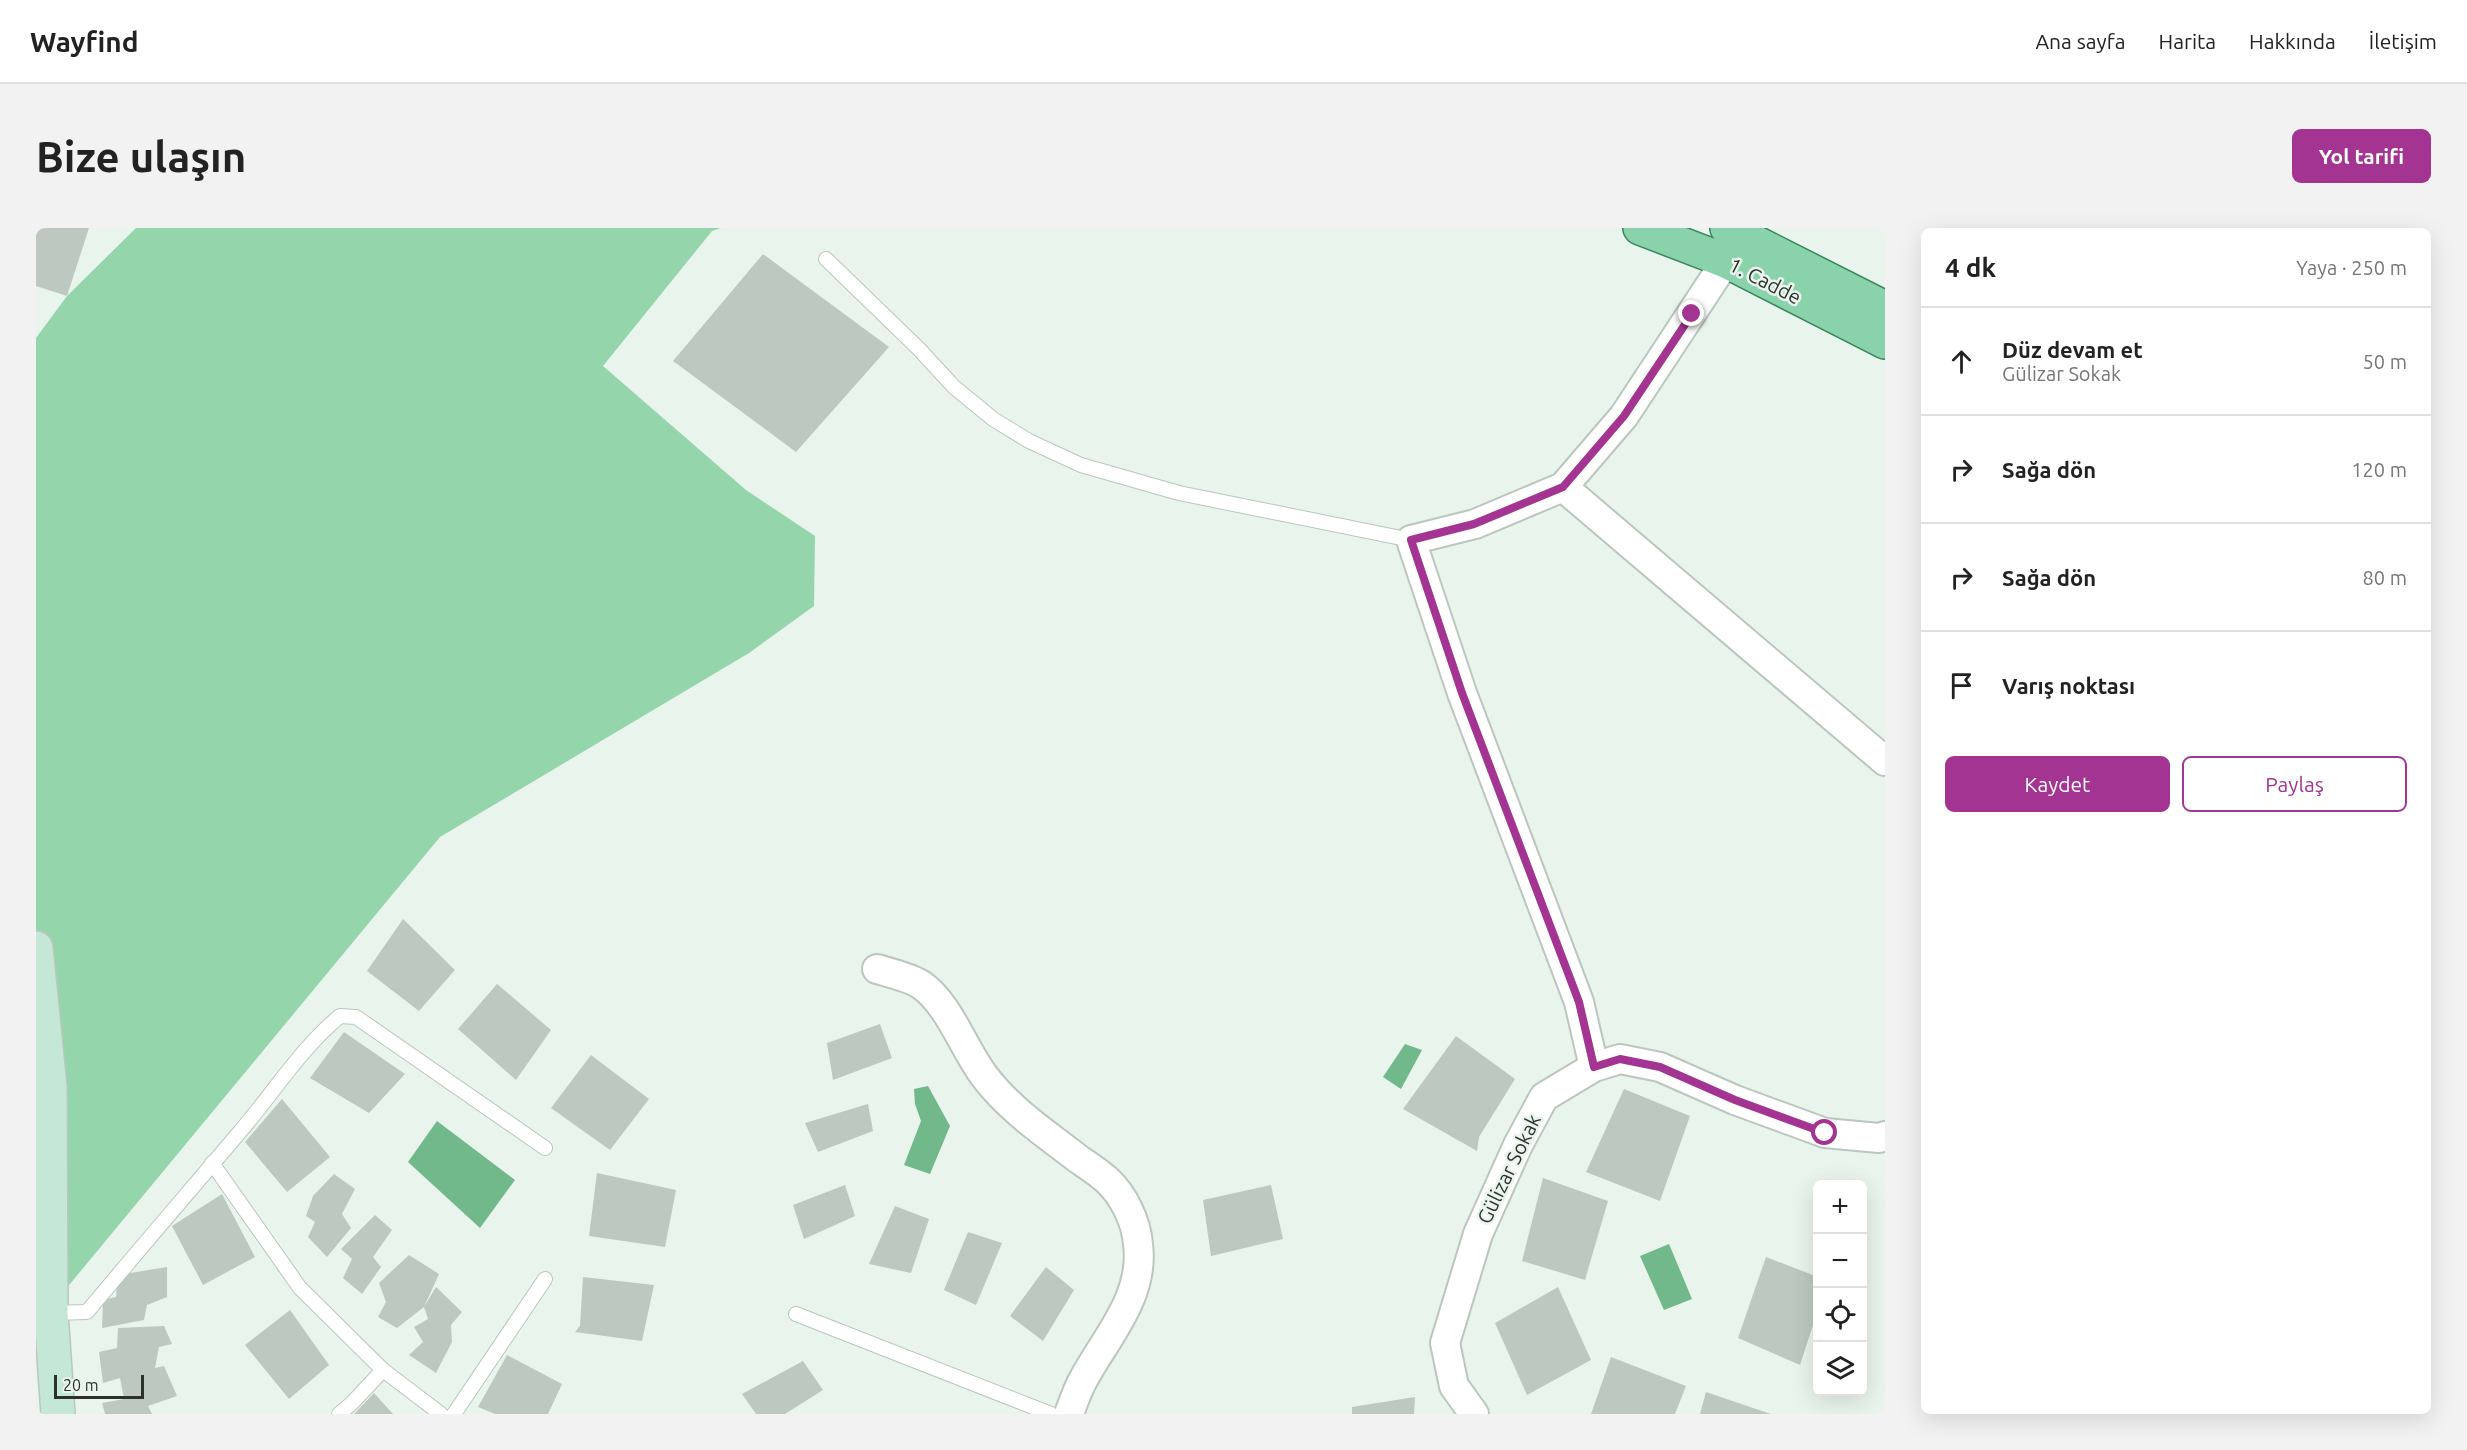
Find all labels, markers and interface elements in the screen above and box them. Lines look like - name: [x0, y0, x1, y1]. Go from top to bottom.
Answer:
- text: Wayfind: [30, 26, 138, 57]
- text: Ana sayfa: [2035, 29, 2126, 53]
- text: Harita: [2159, 29, 2216, 53]
- text: Hakkında: [2249, 29, 2336, 53]
- text: İletişim: [2369, 29, 2437, 53]
- button: Yol tarifi: [2292, 129, 2431, 183]
- text: Bize ulaşın: [36, 133, 246, 180]
- street label: 1. Cadde: [1725, 253, 1805, 308]
- text: 4 dk: [1945, 253, 1996, 282]
- text: Yaya · 250 m: [2296, 256, 2407, 279]
- route end: [1678, 300, 1704, 326]
- text: Düz devam et: [2002, 337, 2143, 362]
- icon: ahead: [1945, 345, 1978, 378]
- text: 50 m: [2363, 350, 2407, 373]
- text: Gülizar Sokak: [2002, 362, 2121, 385]
- icon: right: [1945, 453, 1978, 486]
- text: Sağa dön: [2002, 457, 2096, 482]
- text: 120 m: [2351, 458, 2407, 481]
- icon: right: [1945, 561, 1978, 594]
- text: Sağa dön: [2002, 565, 2096, 590]
- text: 80 m: [2363, 566, 2407, 589]
- icon: arrive: [1945, 669, 1978, 702]
- text: Varış noktası: [2002, 673, 2135, 698]
- button: Kaydet: [1945, 756, 2170, 812]
- button: Paylaş: [2182, 756, 2407, 812]
- street label: Gülizar Sokak: [1472, 1110, 1545, 1227]
- route start: [1811, 1119, 1837, 1145]
- map controls: [1813, 1180, 1867, 1396]
- button: +: [1813, 1180, 1867, 1234]
- button: −: [1813, 1234, 1867, 1288]
- button: locate: [1813, 1288, 1867, 1342]
- button: layers: [1813, 1342, 1867, 1396]
- scale bar: [54, 1372, 144, 1400]
- text: 20 m: [63, 1376, 99, 1394]

